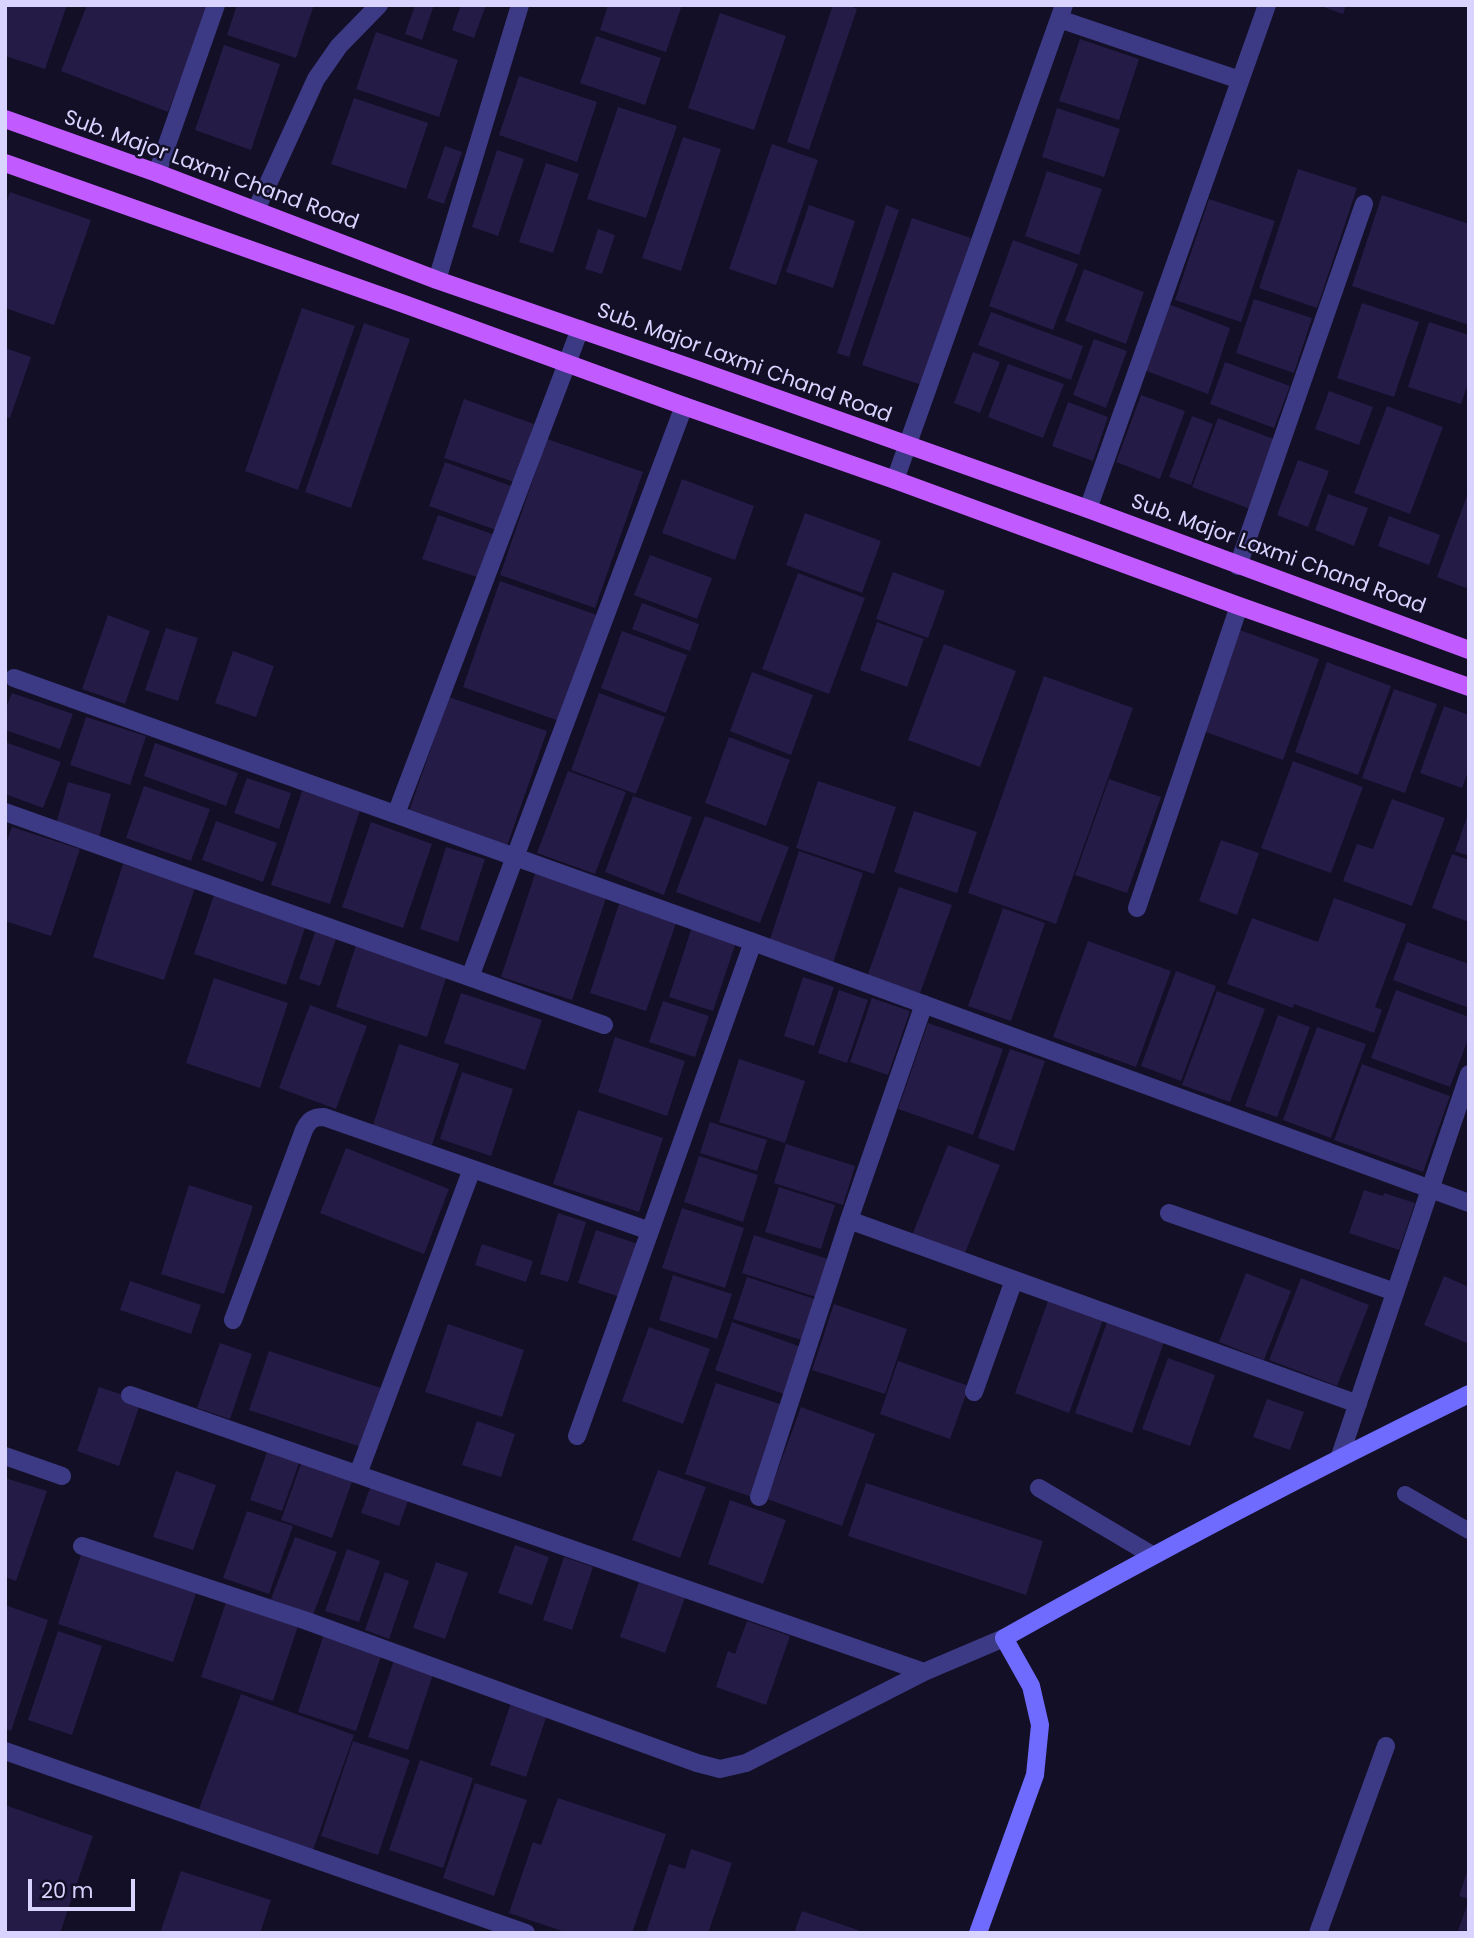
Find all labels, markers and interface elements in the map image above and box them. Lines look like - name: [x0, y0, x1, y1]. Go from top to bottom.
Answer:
- street label: Sub. Major Laxmi Chand Road: [60, 106, 362, 236]
- street label: Sub. Major Laxmi Chand Road: [593, 299, 895, 429]
- street label: Sub. Major Laxmi Chand Road: [1127, 490, 1429, 620]
- scale bar: [32, 1864, 138, 1908]
- text: 20 m: [41, 1876, 94, 1905]

